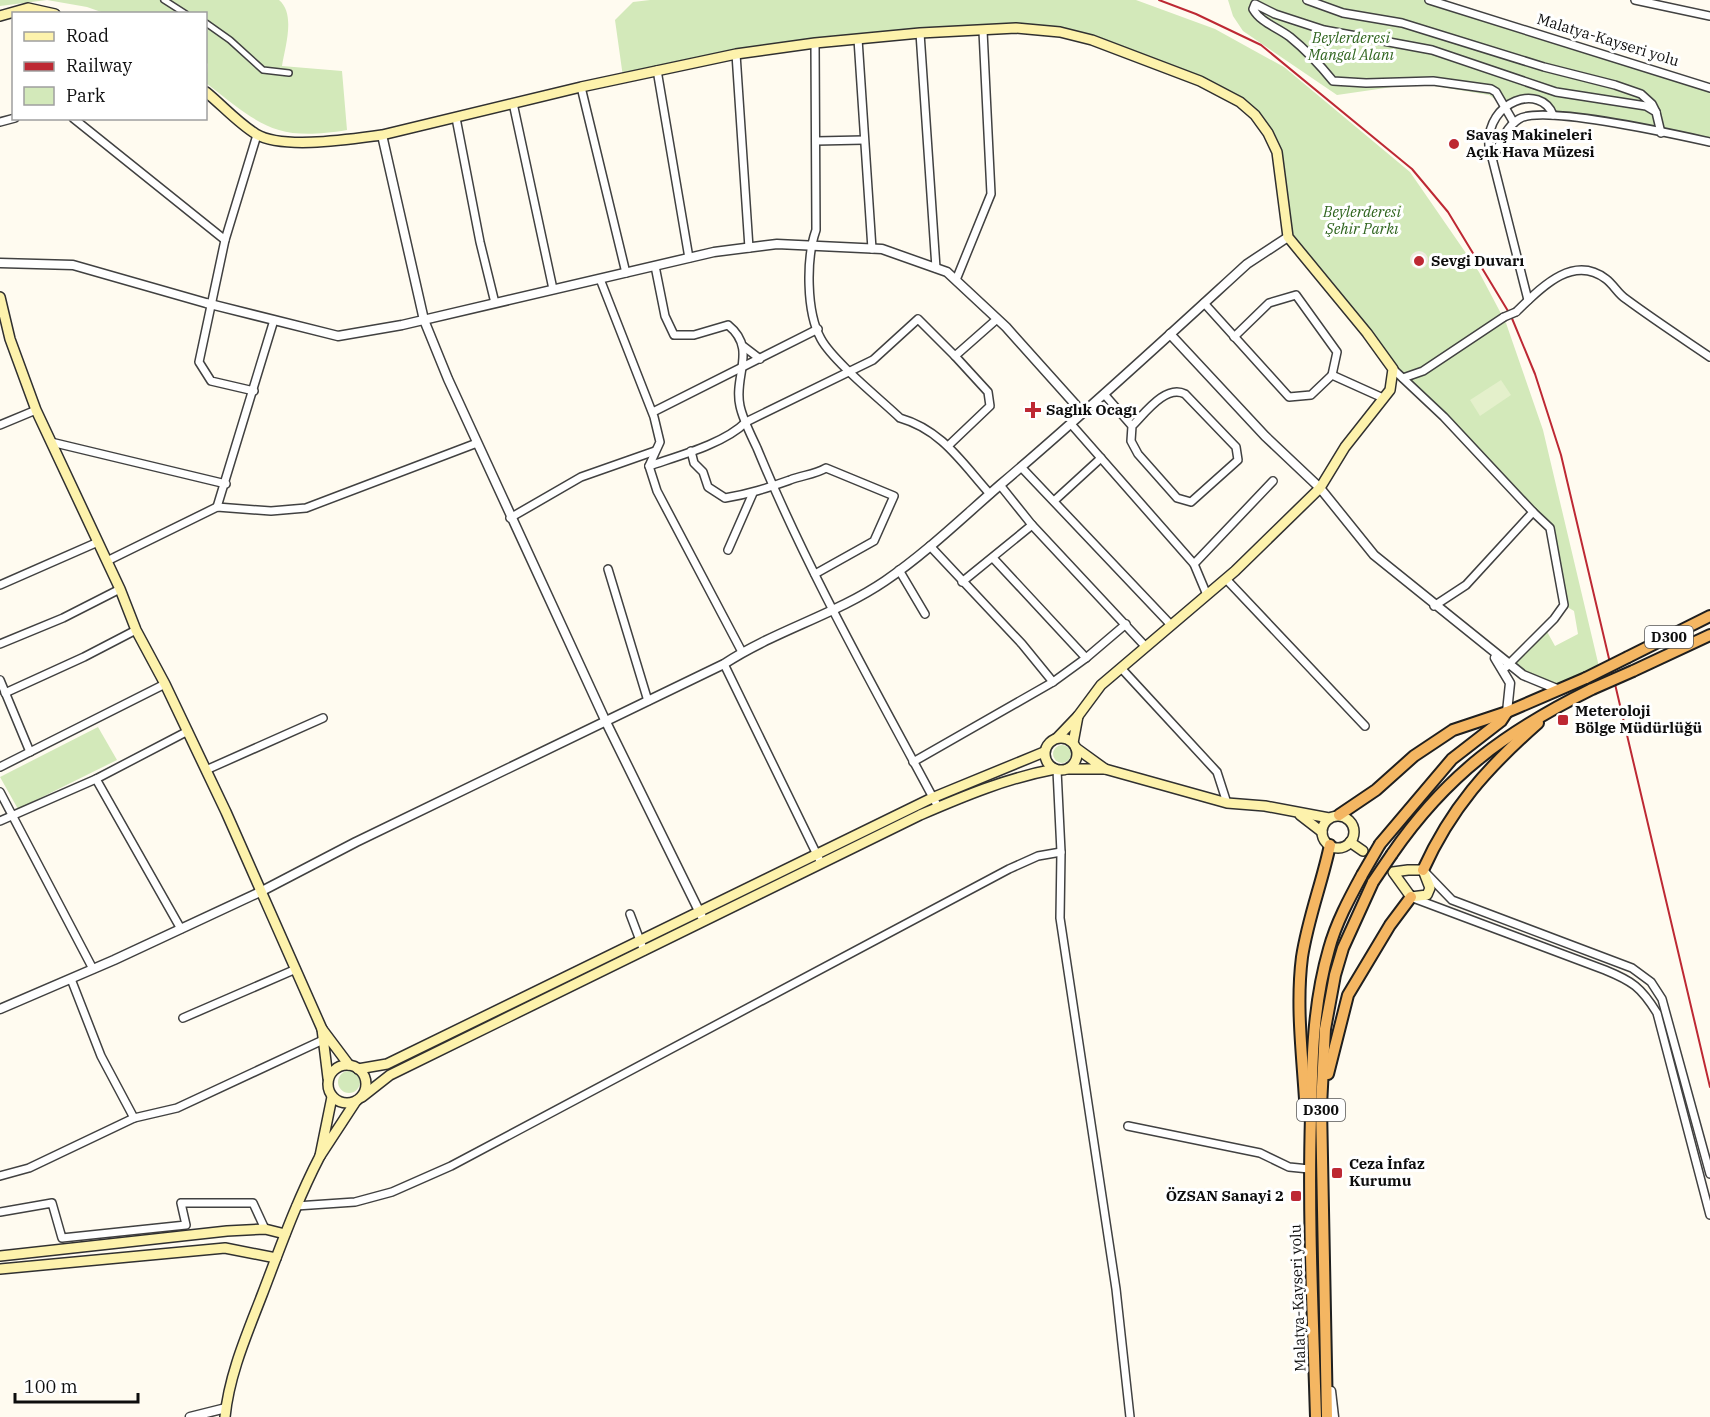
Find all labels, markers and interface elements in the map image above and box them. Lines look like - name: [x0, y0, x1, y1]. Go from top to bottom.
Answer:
- street label: Malatya-Kayseri yolu: [1535, 9, 1682, 70]
- legend: [12, 12, 207, 120]
- text: Road: [66, 24, 109, 47]
- park label: Beylerderesi Mangal Alanı: [1307, 28, 1394, 64]
- text: Railway: [66, 54, 132, 77]
- text: Park: [66, 84, 106, 107]
- place label: Savaş Makineleri Açık Hava Müzesi: [1466, 125, 1595, 161]
- marker: Savaş Makineleri Açık Hava Müzesi: [1447, 137, 1461, 151]
- park label: Beylerderesi Şehir Parkı: [1322, 202, 1401, 238]
- place label: Sevgi Duvarı: [1431, 251, 1524, 270]
- marker: Sevgi Duvarı: [1412, 254, 1426, 268]
- place label: Saglık Ocagı: [1046, 400, 1137, 419]
- marker: Saglık Ocagı: [1024, 401, 1042, 419]
- road number: D300: [1645, 626, 1693, 648]
- place label: Meteroloji Bölge Müdürlüğü: [1575, 701, 1703, 737]
- marker: Meteroloji Bölge Müdürlüğü: [1556, 713, 1570, 727]
- road number: D300: [1297, 1099, 1345, 1121]
- place label: Ceza İnfaz Kurumu: [1349, 1154, 1425, 1190]
- marker: Ceza İnfaz Kurumu: [1330, 1166, 1344, 1180]
- place label: ÖZSAN Sanayi 2: [1166, 1186, 1284, 1205]
- marker: ÖZSAN Sanayi 2: [1289, 1189, 1303, 1203]
- street label: Malatya-Kayseri yolu: [1285, 1224, 1310, 1372]
- scale bar: [15, 1366, 138, 1404]
- text: 100 m: [24, 1375, 78, 1398]

